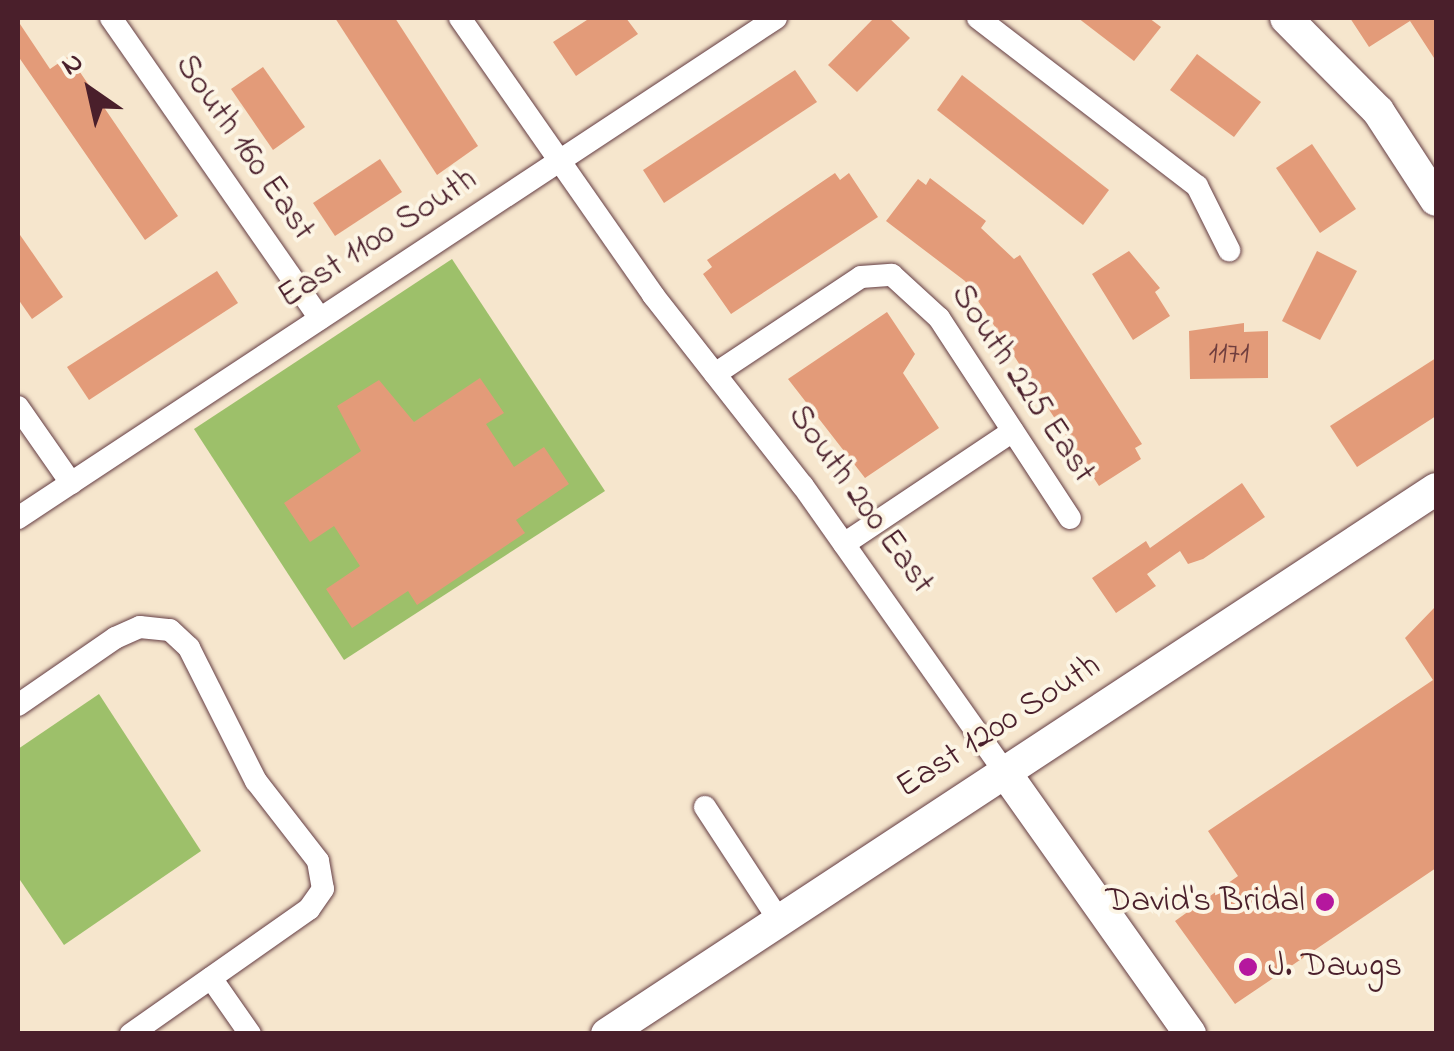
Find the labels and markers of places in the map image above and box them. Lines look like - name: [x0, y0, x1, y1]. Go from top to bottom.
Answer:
- place label: David's Bridal: [1106, 881, 1305, 923]
- marker: David's Bridal: [1314, 891, 1336, 913]
- place label: J. Dawgs: [1268, 946, 1402, 988]
- marker: J. Dawgs: [1237, 956, 1259, 978]

